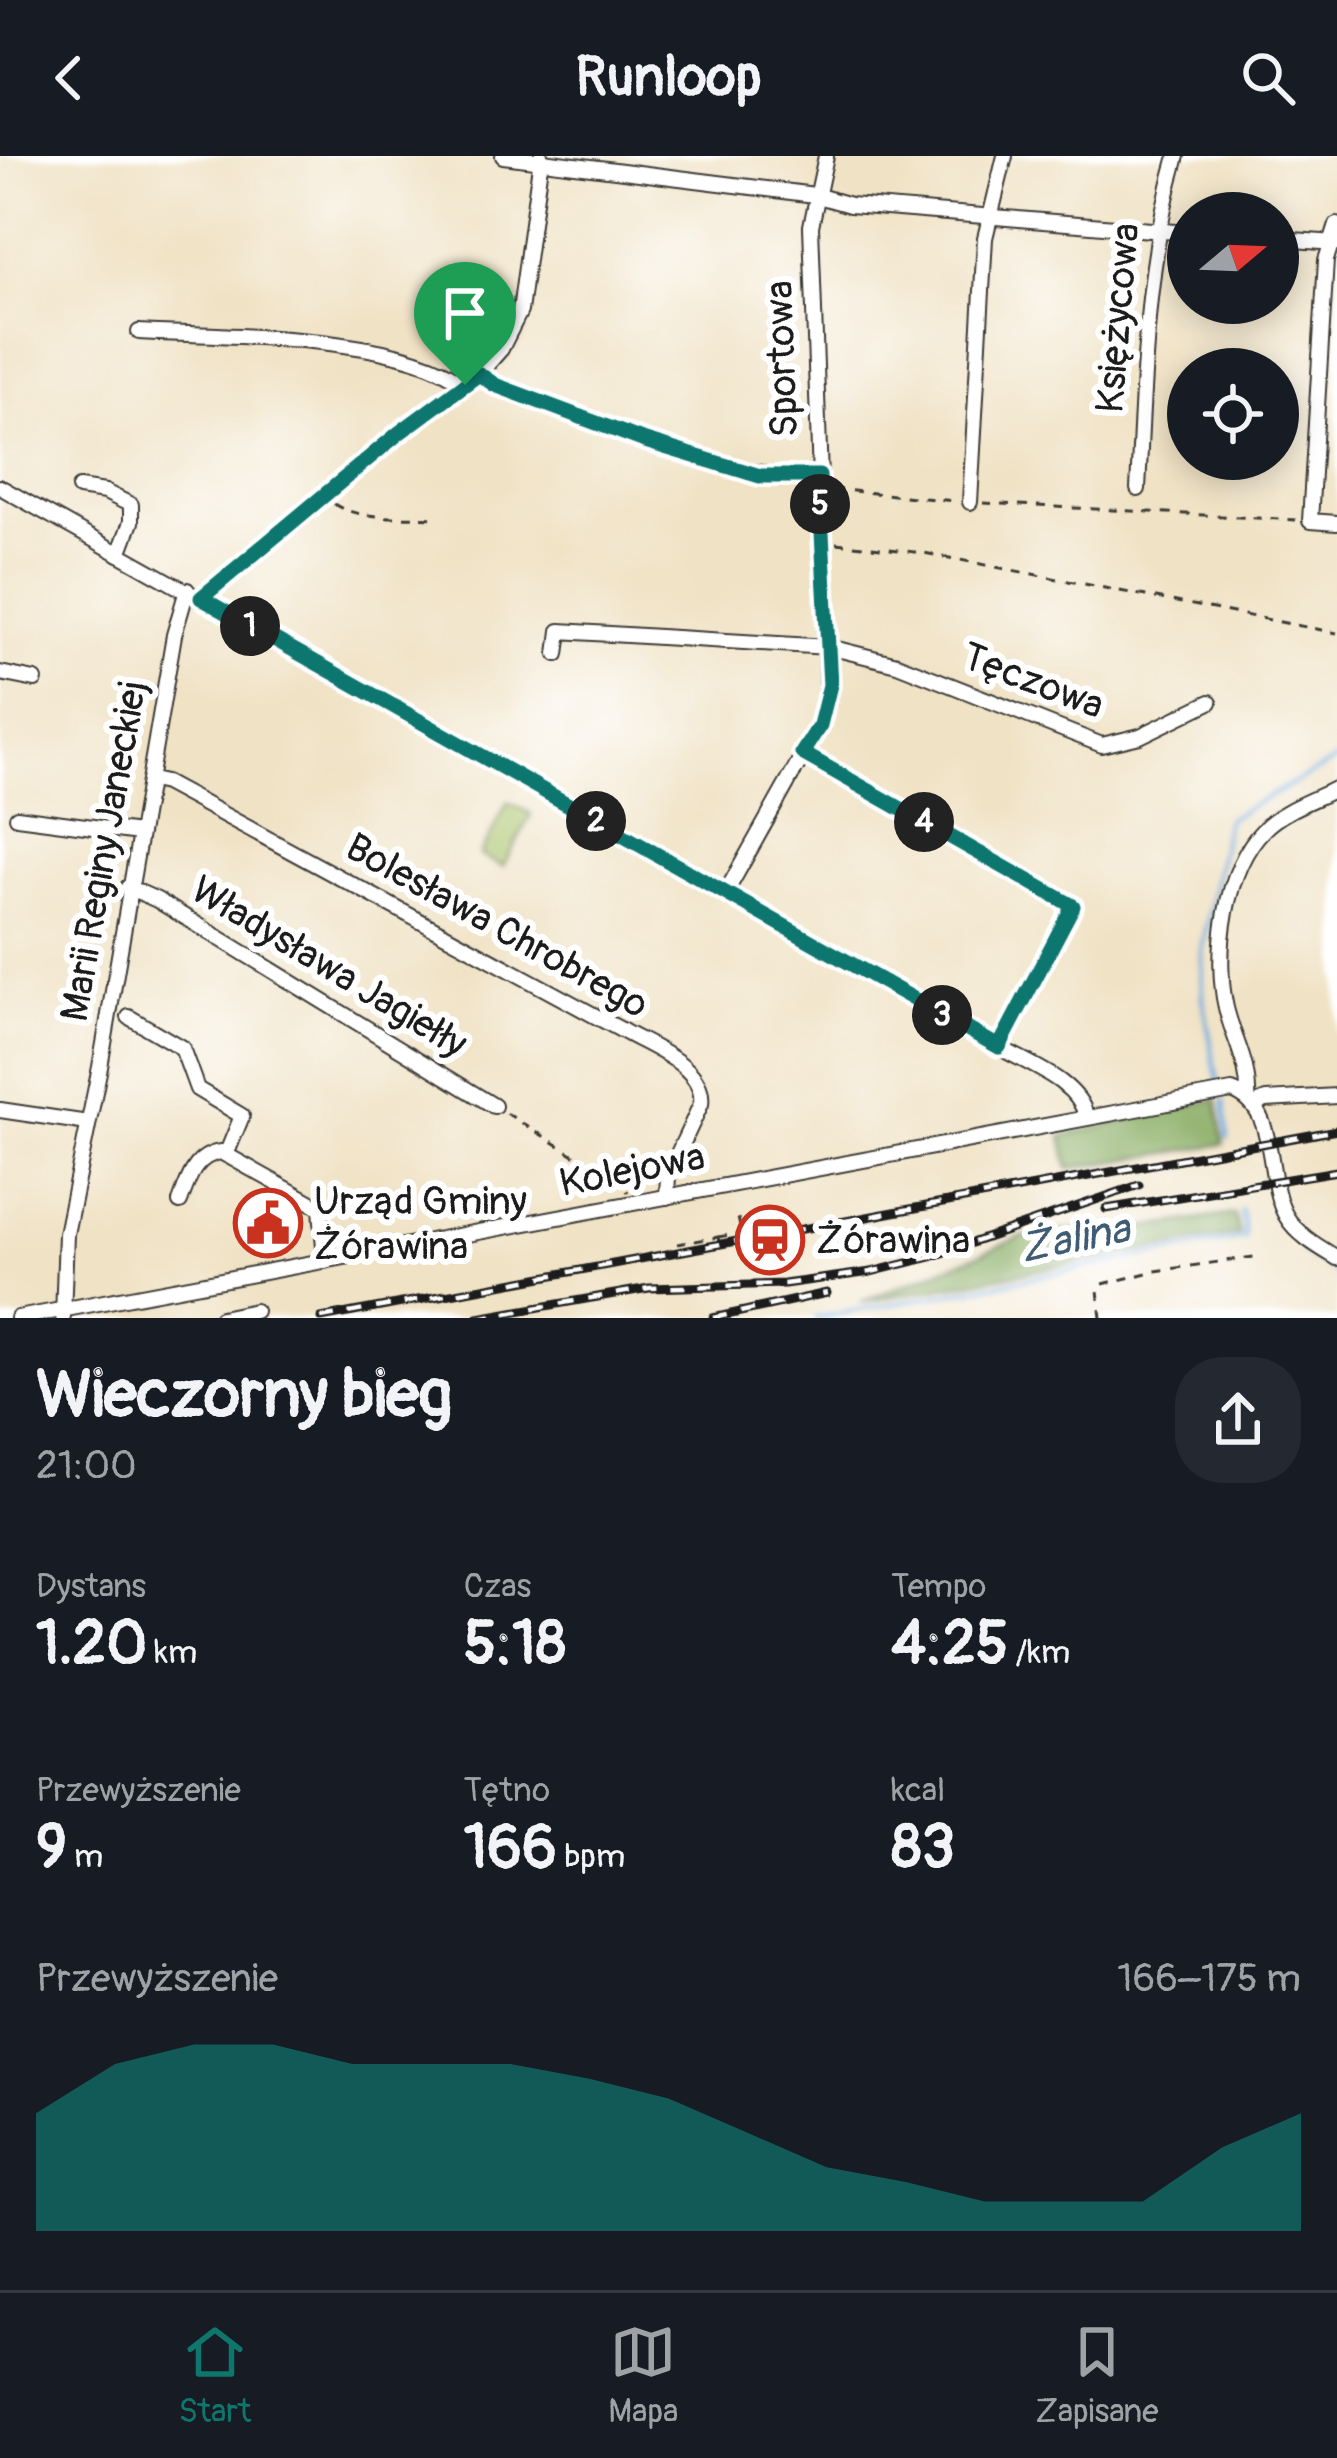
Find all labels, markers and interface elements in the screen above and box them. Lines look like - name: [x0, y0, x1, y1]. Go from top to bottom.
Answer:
- text: Runloop: [576, 44, 761, 112]
- icon: back: [36, 45, 102, 111]
- icon: search: [1235, 45, 1301, 111]
- north arrow: [1167, 192, 1299, 324]
- map controls: [1167, 192, 1299, 480]
- street label: Księżycowa: [1085, 221, 1151, 415]
- pin: [414, 262, 516, 385]
- icon: arrive: [432, 280, 498, 346]
- street label: Sportowa: [755, 280, 809, 438]
- button: locate: [1167, 348, 1299, 480]
- pin: 5: [790, 474, 850, 534]
- text: 5: [811, 483, 829, 524]
- pin: 1: [220, 596, 280, 656]
- text: 1: [244, 605, 256, 646]
- street label: Tęczowa: [955, 632, 1111, 730]
- street label: Marii Reginy Janeckiej: [50, 677, 158, 1025]
- pin: 2: [566, 791, 626, 851]
- pin: 4: [894, 792, 954, 852]
- text: 2: [587, 800, 605, 841]
- text: 4: [914, 801, 934, 842]
- street label: Bolesława Chrobrego: [337, 823, 657, 1029]
- street label: Władysława Jagiełły: [182, 865, 476, 1069]
- pin: 3: [912, 985, 972, 1045]
- text: 3: [933, 994, 951, 1035]
- street label: Kolejowa: [555, 1132, 709, 1208]
- place label: Urząd Gminy Żórawina: [314, 1177, 527, 1271]
- public building icon: Urząd Gminy Żórawina: [233, 1188, 303, 1258]
- water label: Żalina: [1016, 1203, 1136, 1275]
- station icon: Żórawina: [735, 1205, 805, 1275]
- place label: Żórawina: [816, 1216, 970, 1265]
- text: Wieczorny bieg: [36, 1354, 452, 1437]
- button: share: [1175, 1357, 1301, 1483]
- text: 21:00: [36, 1441, 137, 1490]
- text: Dystans: [36, 1566, 146, 1607]
- text: Czas: [464, 1566, 531, 1607]
- text: Tempo: [891, 1566, 986, 1607]
- text: 1.20: [36, 1607, 147, 1682]
- text: 5:18: [464, 1607, 566, 1682]
- text: 4:25: [891, 1607, 1008, 1682]
- text: km: [147, 1632, 197, 1673]
- text: /km: [1008, 1632, 1070, 1673]
- text: Przewyższenie: [36, 1770, 241, 1811]
- text: Tętno: [464, 1770, 550, 1811]
- text: kcal: [891, 1770, 945, 1811]
- text: 9: [36, 1811, 67, 1886]
- text: 166: [464, 1811, 557, 1886]
- text: 83: [891, 1811, 955, 1886]
- text: m: [67, 1836, 103, 1877]
- text: bpm: [557, 1836, 625, 1877]
- text: Przewyższenie: [36, 1954, 278, 2003]
- text: 166–175 m: [1117, 1954, 1301, 2003]
- tab: Start: [178, 2319, 251, 2432]
- tab: Mapa: [608, 2319, 678, 2432]
- tab: Zapisane: [1035, 2319, 1159, 2432]

